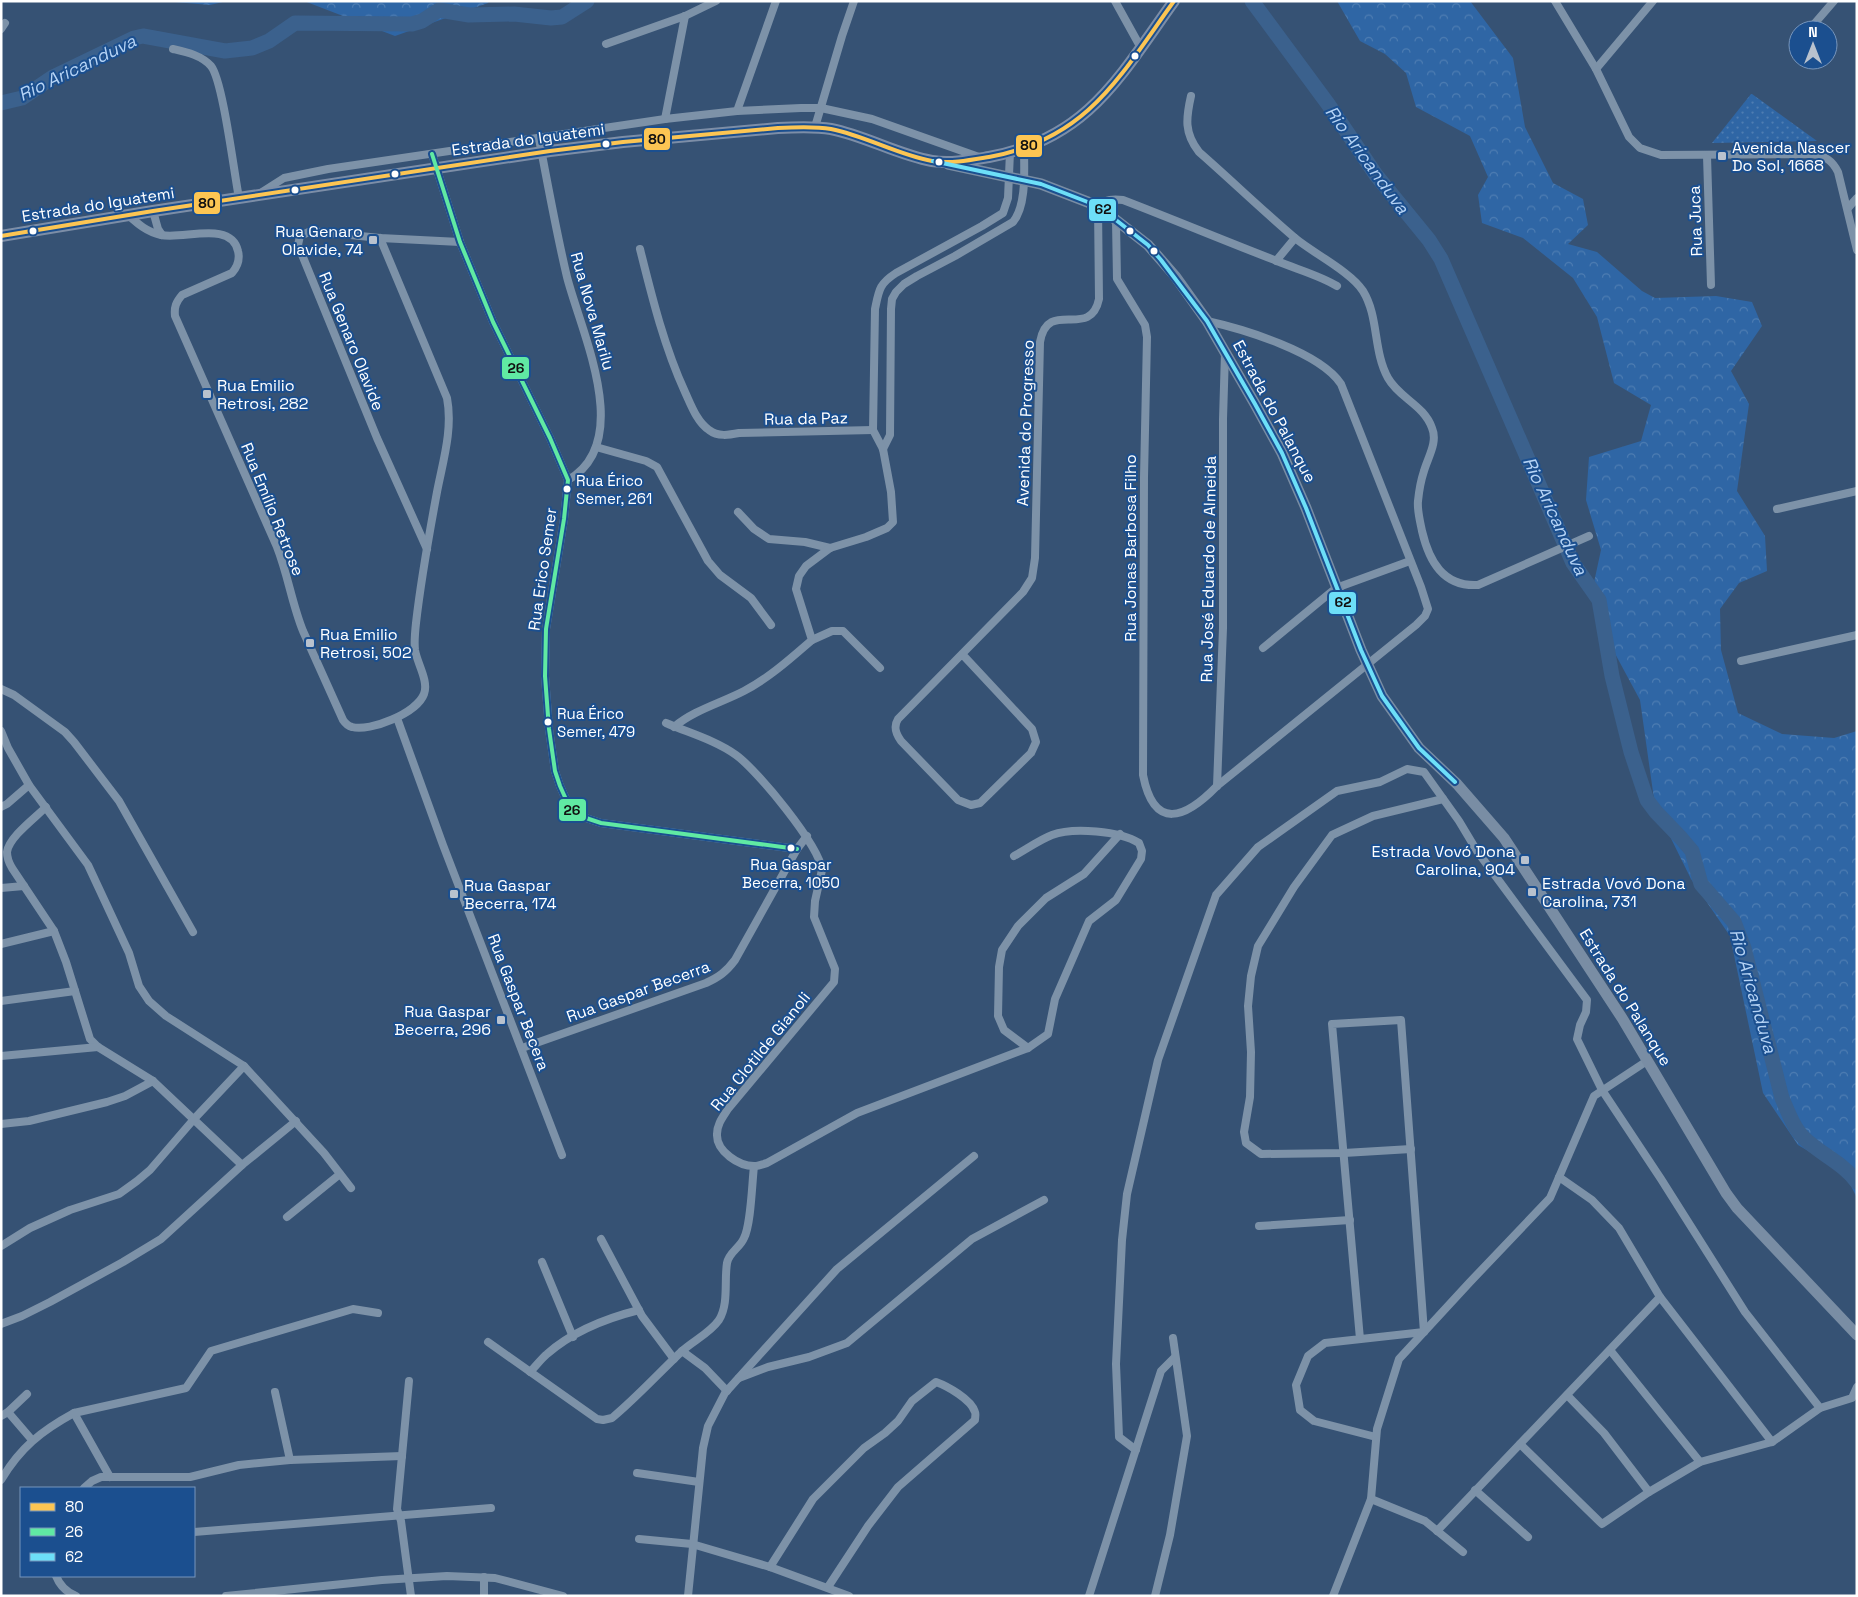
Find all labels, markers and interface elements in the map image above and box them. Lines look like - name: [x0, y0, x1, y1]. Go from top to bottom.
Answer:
- north arrow: [1788, 20, 1838, 70]
- text: N: [1808, 23, 1818, 41]
- water label: Rio Aricanduva: [14, 29, 140, 106]
- unlabelled marker: [1130, 51, 1140, 61]
- water label: Rio Aricanduva: [1320, 101, 1415, 219]
- street label: Estrada do Iguatemi: [450, 118, 606, 161]
- line badge: 80: [643, 127, 671, 151]
- text: 80: [648, 130, 666, 148]
- line badge: 80: [1015, 134, 1043, 158]
- text: 80: [1020, 136, 1038, 154]
- place label: Avenida Nascer Do Sol, 1668: [1732, 137, 1850, 176]
- unlabelled marker: [601, 139, 611, 149]
- marker: Avenida Nascer Do Sol, 1668: [1716, 150, 1728, 162]
- unlabelled marker: [934, 157, 944, 167]
- unlabelled marker: [390, 169, 400, 179]
- street label: Estrada do Iguatemi: [20, 182, 176, 227]
- unlabelled marker: [290, 185, 300, 195]
- street label: Rua Juca: [1684, 185, 1707, 257]
- line badge: 80: [193, 191, 221, 215]
- text: 80: [198, 194, 216, 212]
- line badge: 62: [1088, 198, 1117, 222]
- text: 62: [1095, 200, 1111, 218]
- place label: Rua Genaro Olavide, 74: [275, 221, 363, 260]
- unlabelled marker: [28, 226, 38, 236]
- unlabelled marker: [1125, 226, 1135, 236]
- marker: Rua Genaro Olavide, 74: [367, 234, 379, 246]
- unlabelled marker: [1149, 246, 1159, 256]
- street label: Rua Nova Marilu: [566, 250, 619, 373]
- street label: Rua Genaro Olavide: [314, 269, 389, 414]
- street label: Estrada do Palanque: [1228, 336, 1321, 486]
- street label: Avenida do Progresso: [1012, 339, 1039, 507]
- line badge: 26: [501, 356, 530, 380]
- text: 26: [508, 359, 525, 377]
- place label: Rua Emilio Retrosi, 282: [217, 375, 308, 414]
- marker: Rua Emilio Retrosi, 282: [201, 388, 213, 400]
- street label: Rua da Paz: [764, 407, 848, 430]
- street label: Rua Emílio Retrose: [236, 439, 309, 579]
- water label: Rio Aricanduva: [1518, 453, 1593, 579]
- street label: Rua Jonas Barbosa Filho: [1120, 454, 1141, 642]
- street label: Rua José Eduardo de Almeida: [1196, 455, 1221, 683]
- place label: Rua Érico Semer, 261: [576, 471, 652, 508]
- marker: Rua Érico Semer, 261: [562, 484, 572, 494]
- street label: Rua Erico Semer: [523, 506, 562, 632]
- line badge: 62: [1328, 591, 1357, 615]
- text: 62: [1335, 593, 1351, 611]
- place label: Rua Emilio Retrosi, 502: [320, 624, 412, 663]
- marker: Rua Emilio Retrosi, 502: [304, 637, 316, 649]
- place label: Rua Érico Semer, 479: [557, 704, 635, 741]
- marker: Rua Érico Semer, 479: [543, 717, 553, 727]
- line badge: 26: [558, 798, 587, 822]
- text: 26: [564, 801, 581, 819]
- place label: Estrada Vovó Dona Carolina, 904: [1372, 841, 1515, 880]
- marker: Rua Gaspar Becerra, 1050: [786, 843, 796, 853]
- marker: Estrada Vovó Dona Carolina, 904: [1519, 854, 1531, 866]
- place label: Rua Gaspar Becerra, 1050: [742, 855, 840, 892]
- place label: Estrada Vovó Dona Carolina, 731: [1542, 873, 1685, 912]
- place label: Rua Gaspar Becerra, 174: [464, 875, 556, 914]
- marker: Estrada Vovó Dona Carolina, 731: [1526, 886, 1538, 898]
- marker: Rua Gaspar Becerra, 174: [448, 888, 460, 900]
- street label: Estrada do Palanque: [1575, 925, 1676, 1070]
- water label: Rio Aricanduva: [1725, 926, 1782, 1056]
- street label: Rua Gaspar Becera: [483, 931, 554, 1074]
- street label: Rua Gaspar Becerra: [564, 956, 713, 1027]
- street label: Rua Clotilde Gianoli: [706, 987, 815, 1115]
- place label: Rua Gaspar Becerra, 296: [394, 1001, 491, 1040]
- marker: Rua Gaspar Becerra, 296: [495, 1014, 507, 1026]
- legend: [20, 1487, 195, 1577]
- text: 80: [65, 1497, 84, 1516]
- text: 26: [65, 1522, 83, 1541]
- text: 62: [65, 1547, 83, 1566]

